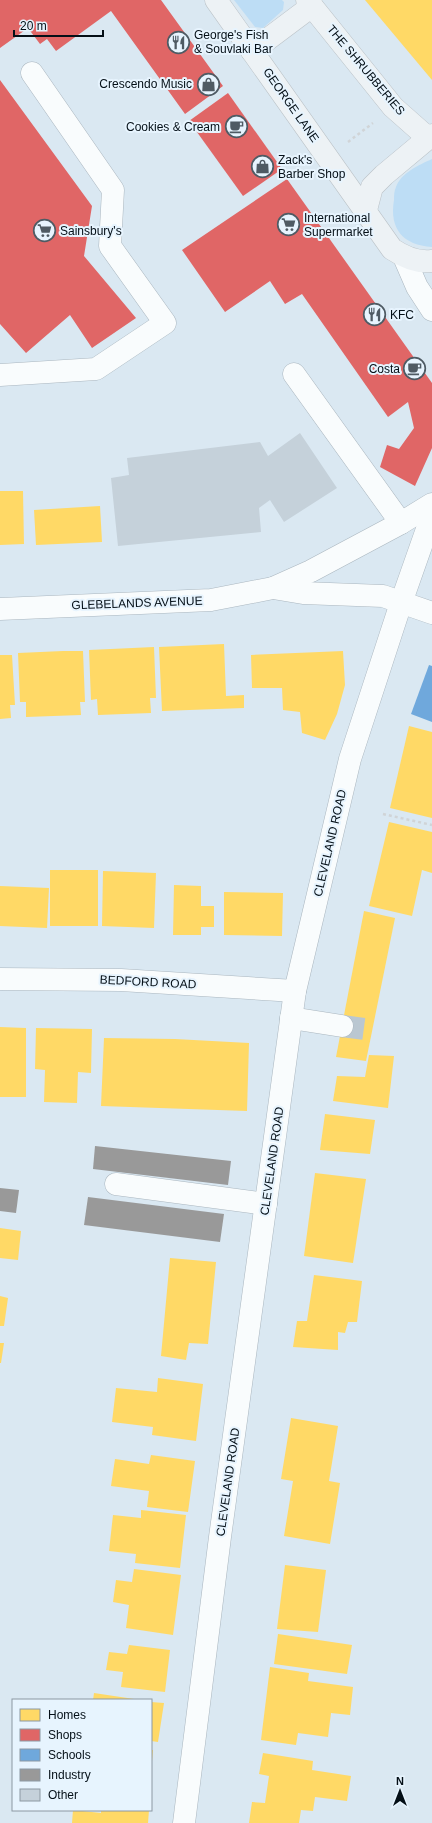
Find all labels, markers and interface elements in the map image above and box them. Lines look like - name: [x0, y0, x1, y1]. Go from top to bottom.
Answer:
- scale bar: [14, 12, 103, 38]
- text: 20 m: [20, 19, 47, 33]
- street label: THE SHRUBBERIES: [324, 22, 408, 118]
- place label: George's Fish & Souvlaki Bar: [194, 28, 273, 56]
- restaurant icon: George's Fish & Souvlaki Bar: [166, 29, 192, 55]
- street label: GEORGE LANE: [260, 65, 322, 145]
- shop icon: Crescendo Music: [195, 71, 221, 97]
- place label: Crescendo Music: [99, 77, 192, 91]
- cafe icon: Cookies & Cream: [223, 114, 249, 140]
- place label: Cookies & Cream: [126, 120, 220, 134]
- place label: Zack's Barber Shop: [278, 153, 346, 181]
- shop icon: Zack's Barber Shop: [250, 154, 276, 180]
- place label: International Supermarket: [304, 211, 373, 239]
- supermarket icon: International Supermarket: [275, 212, 301, 238]
- supermarket icon: Sainsbury's: [31, 218, 57, 244]
- place label: Sainsbury's: [60, 224, 122, 238]
- restaurant icon: KFC: [362, 302, 388, 328]
- place label: KFC: [390, 308, 414, 322]
- cafe icon: Costa: [402, 356, 428, 382]
- place label: Costa: [369, 362, 400, 376]
- street label: GLEBELANDS AVENUE: [71, 594, 203, 612]
- street label: CLEVELAND ROAD: [311, 788, 349, 898]
- street label: BEDFORD ROAD: [99, 972, 197, 992]
- street label: CLEVELAND ROAD: [257, 1106, 287, 1216]
- street label: CLEVELAND ROAD: [213, 1427, 243, 1537]
- legend: [12, 1699, 152, 1811]
- text: Homes: [48, 1708, 86, 1722]
- text: Shops: [48, 1728, 82, 1742]
- text: Schools: [48, 1748, 91, 1762]
- text: Industry: [48, 1768, 91, 1782]
- north arrow: [380, 1771, 420, 1811]
- text: N: [396, 1775, 404, 1787]
- text: Other: [48, 1788, 78, 1802]

